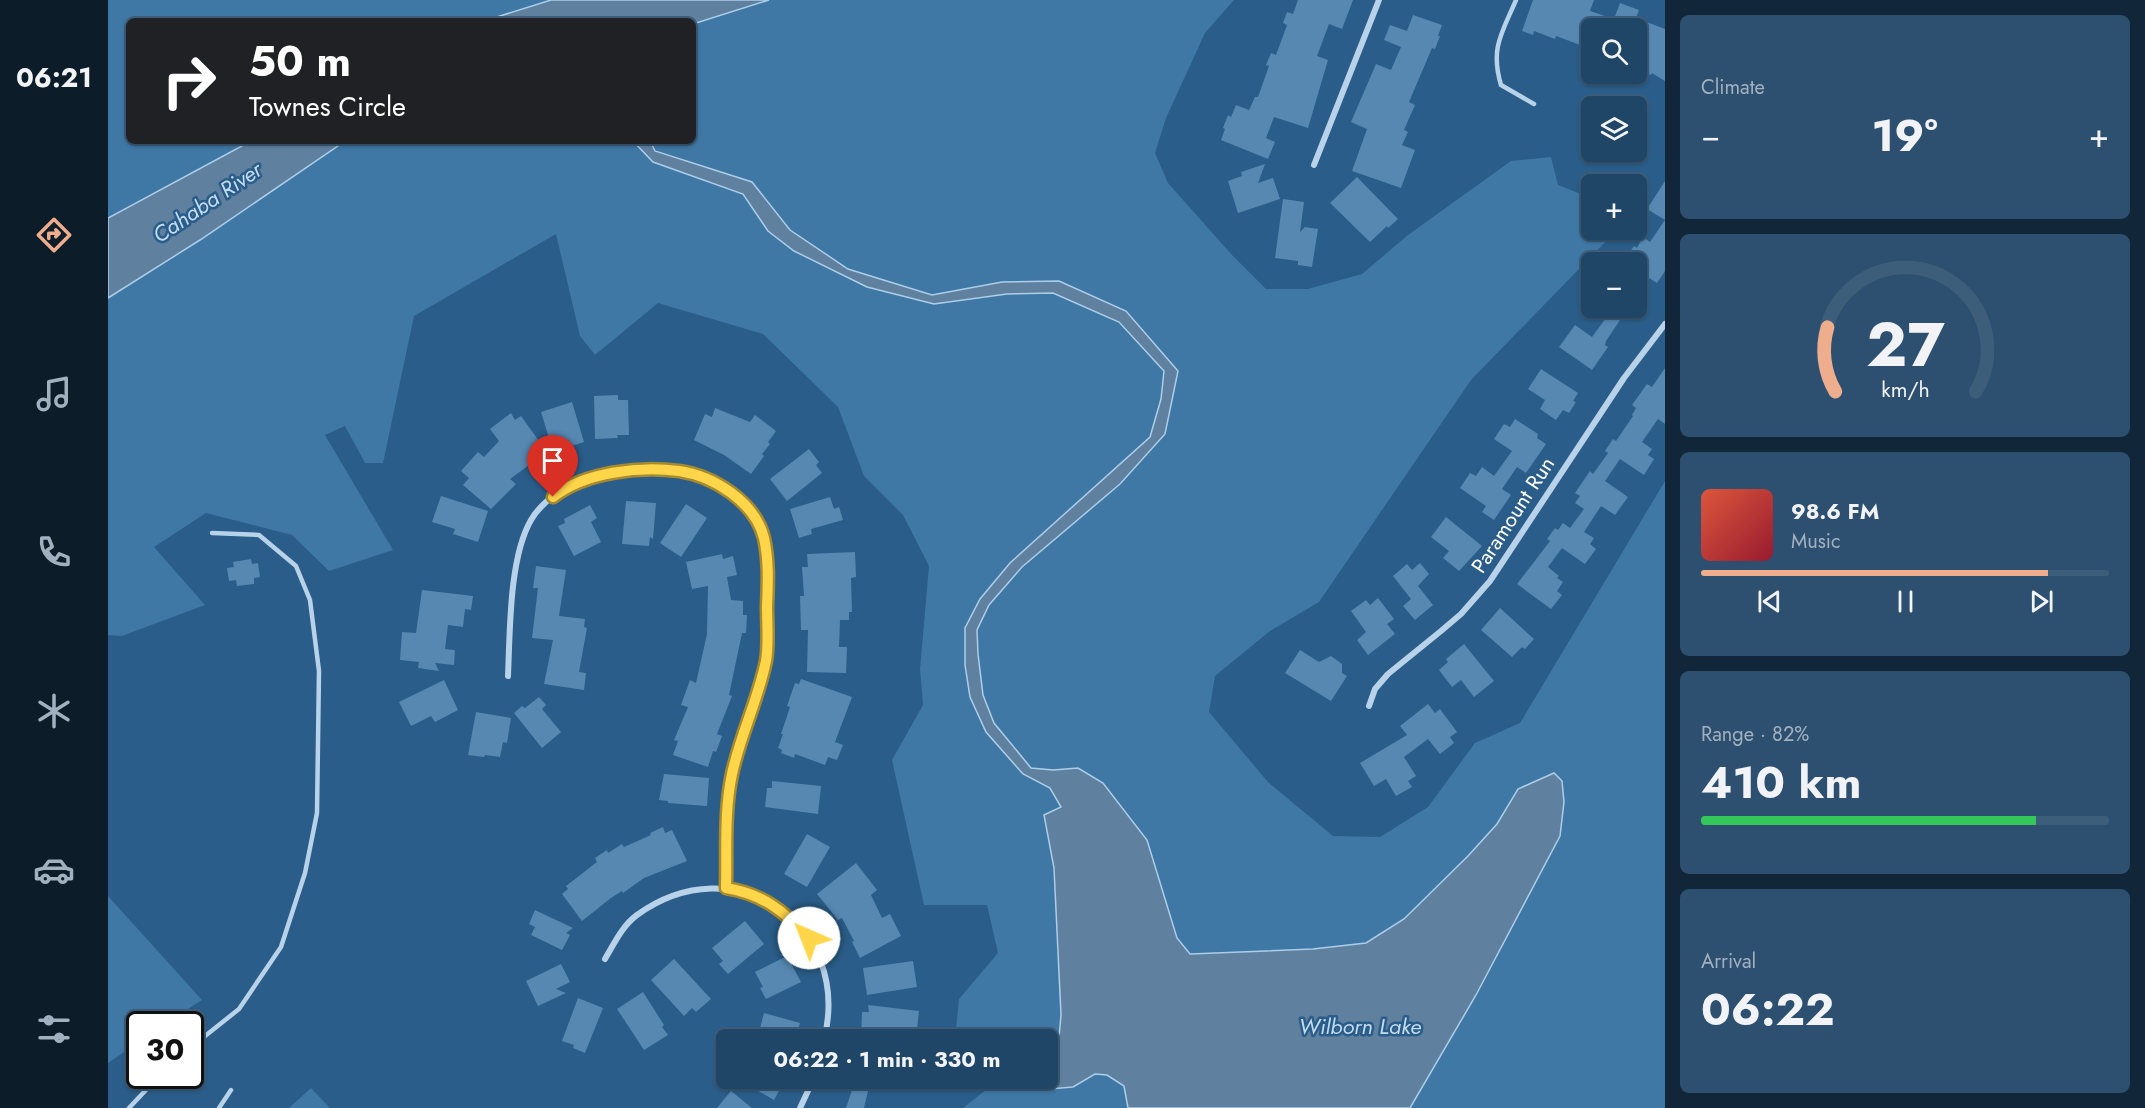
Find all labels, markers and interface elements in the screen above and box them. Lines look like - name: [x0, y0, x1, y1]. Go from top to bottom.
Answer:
- map controls: [1581, 18, 1647, 318]
- button: search: [1581, 18, 1647, 84]
- text: 50 m: [249, 31, 351, 92]
- icon: right: [150, 42, 228, 120]
- text: 06:21: [16, 58, 92, 97]
- text: Climate: [1701, 73, 1765, 102]
- text: Townes Circle: [249, 87, 406, 126]
- button: layers: [1581, 96, 1647, 162]
- text: 19°: [1871, 103, 1938, 168]
- text: −: [1701, 112, 1720, 159]
- text: +: [2089, 112, 2109, 159]
- water label: Cahaba River: [146, 153, 270, 250]
- button: +: [1581, 174, 1647, 240]
- icon: directions: [33, 214, 75, 256]
- button: −: [1581, 252, 1647, 318]
- text: 27: [1866, 300, 1945, 390]
- icon: music: [33, 373, 75, 415]
- text: km/h: [1881, 375, 1929, 406]
- pin: [527, 435, 578, 497]
- icon: arrive: [536, 444, 569, 477]
- street label: Paramount Run: [1464, 451, 1562, 579]
- text: 98.6 FM: [1791, 495, 1879, 527]
- text: Music: [1791, 527, 1841, 556]
- icon: phone: [33, 531, 75, 573]
- icon: previous: [1753, 585, 1786, 618]
- icon: pause: [1889, 585, 1922, 618]
- icon: next: [2025, 585, 2058, 618]
- icon: climate: [33, 690, 75, 732]
- text: Range · 82%: [1701, 720, 1809, 749]
- text: 410 km: [1701, 750, 1861, 815]
- icon: car: [33, 849, 75, 891]
- position arrow: [777, 906, 841, 970]
- text: Arrival: [1701, 947, 1756, 976]
- text: 06:22: [1701, 977, 1834, 1042]
- icon: filters: [33, 1008, 75, 1050]
- water label: Wilborn Lake: [1299, 1010, 1421, 1042]
- speed limit sign: 30: [126, 1011, 204, 1089]
- text: 06:22 · 1 min · 330 m: [774, 1043, 1000, 1075]

